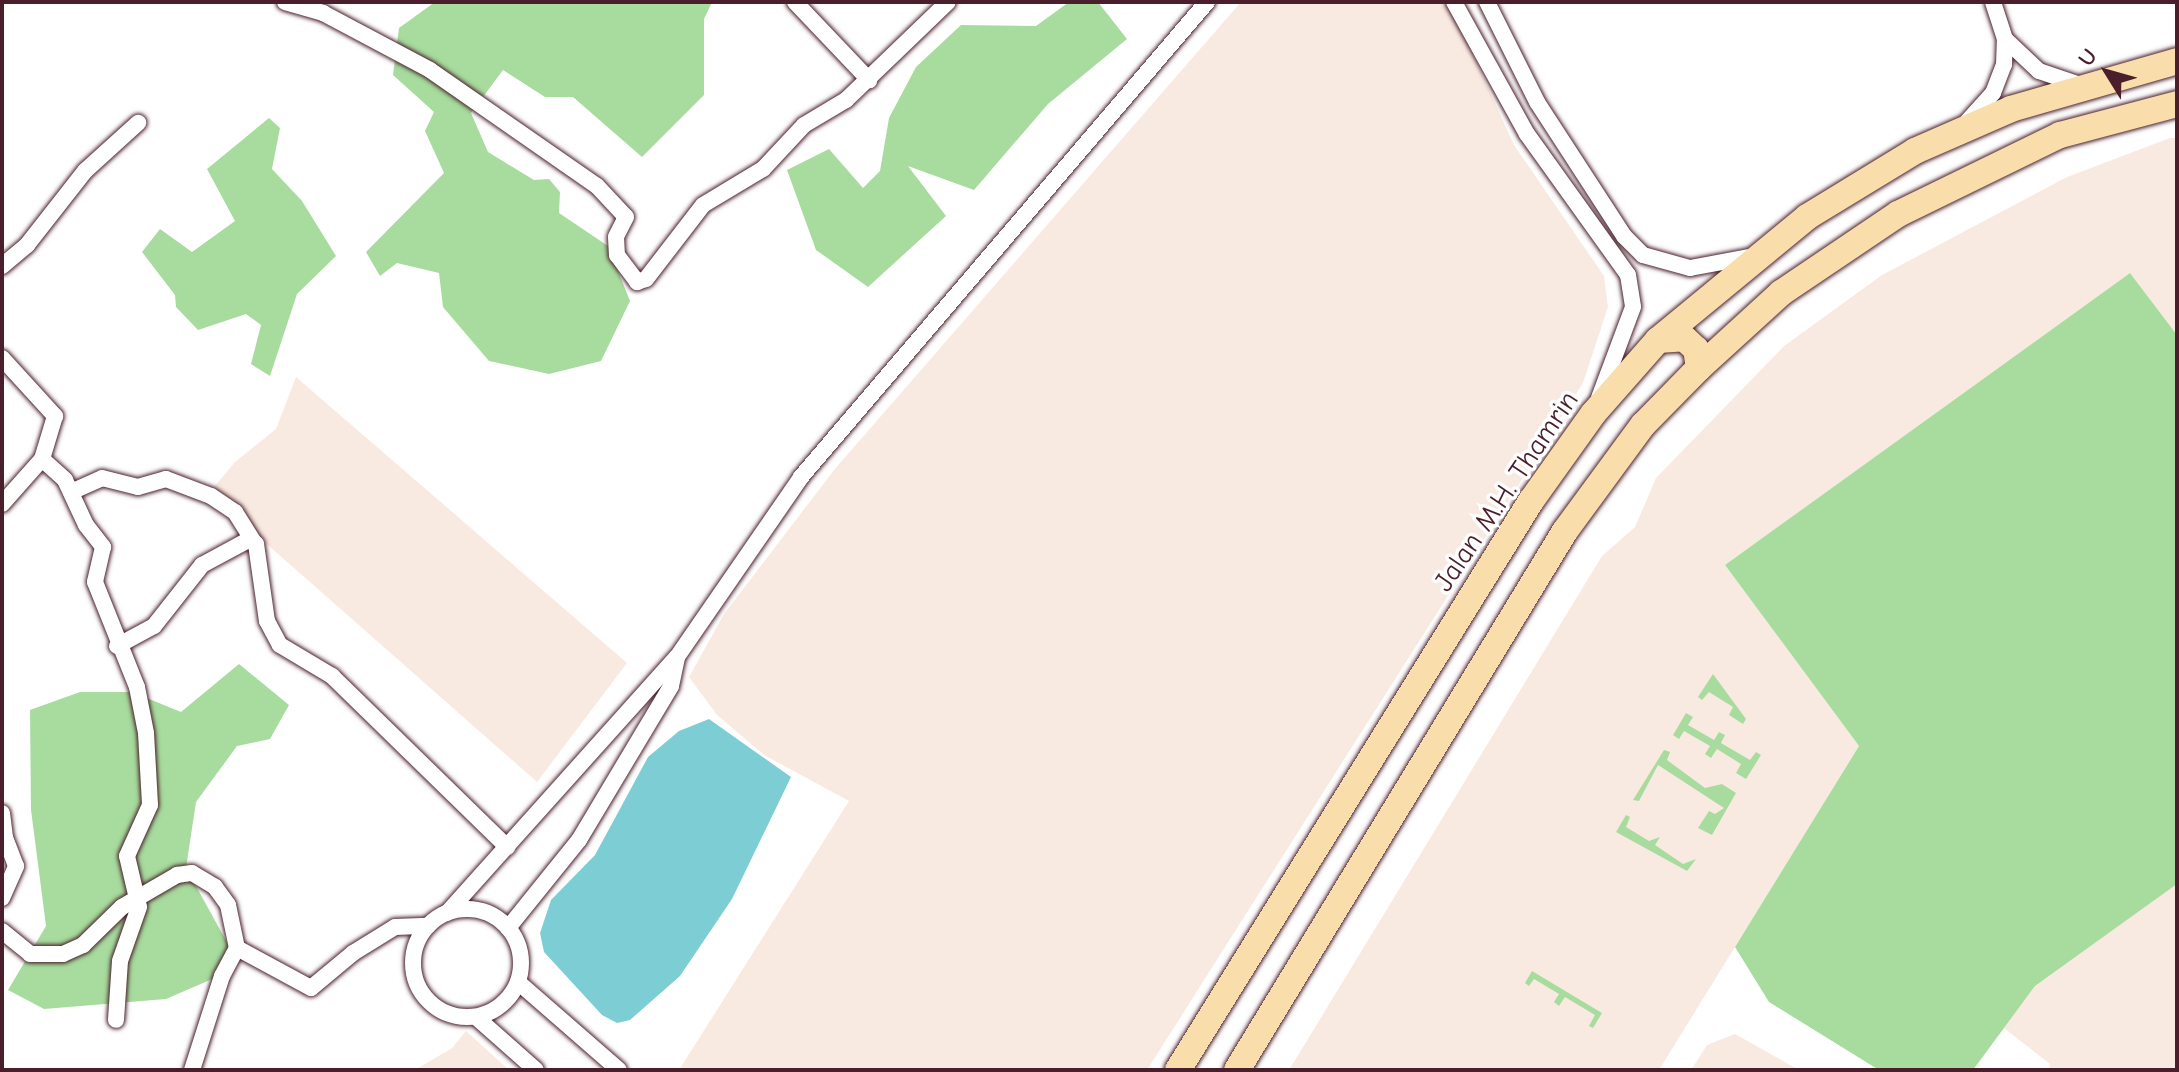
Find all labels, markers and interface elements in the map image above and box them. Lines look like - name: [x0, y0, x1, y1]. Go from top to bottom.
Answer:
- north arrow: [2067, 32, 2147, 112]
- text: U: [2073, 44, 2103, 71]
- street label: Jalan M.H. Thamrin: [1427, 384, 1585, 598]

